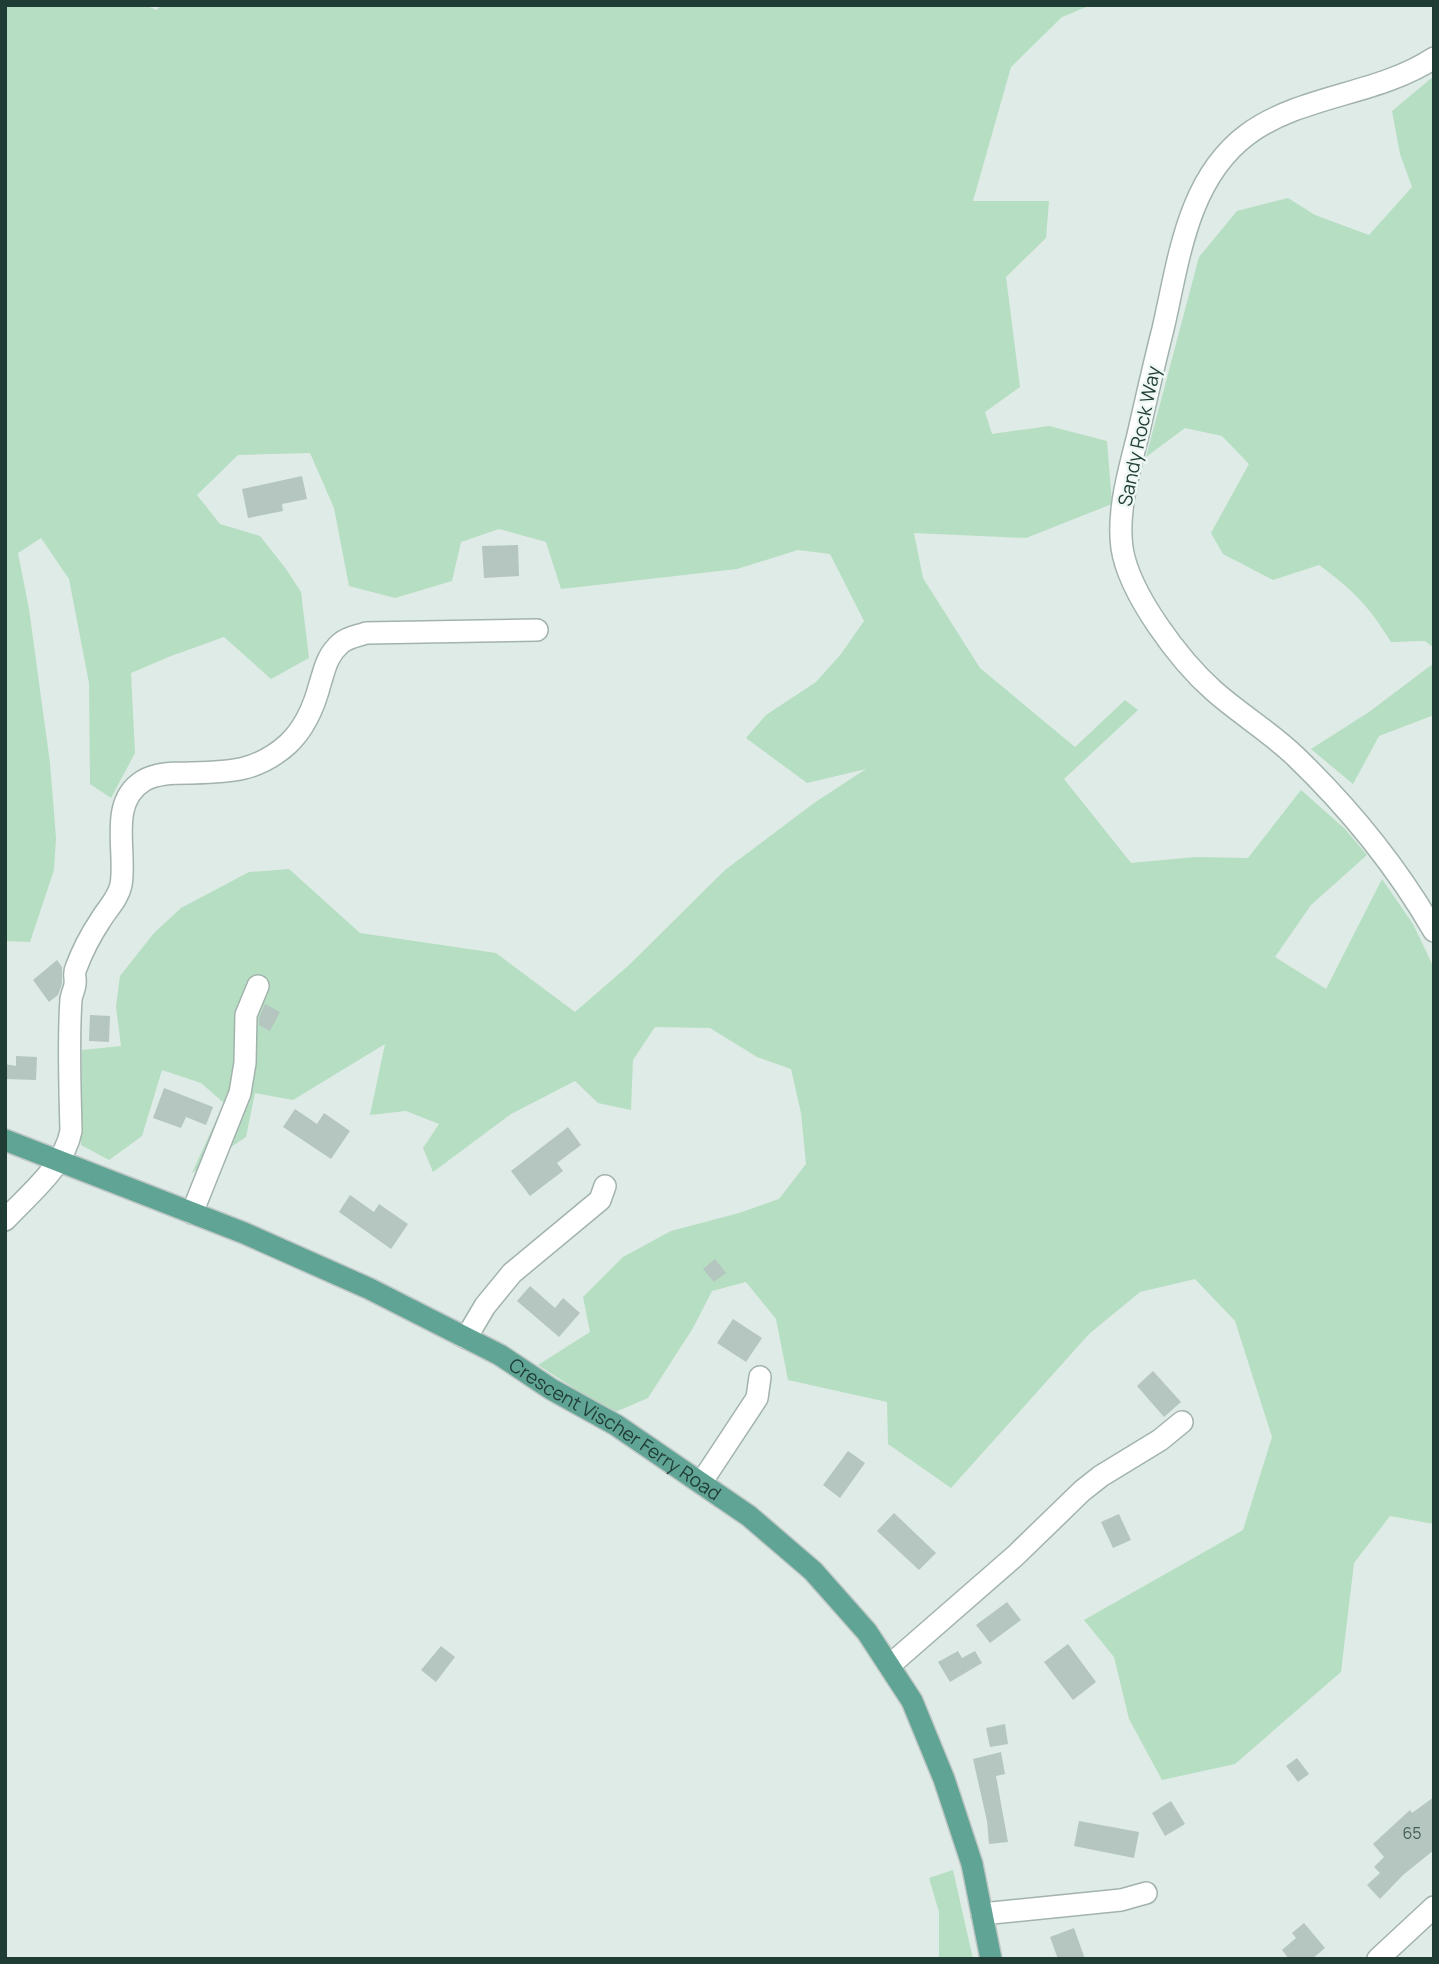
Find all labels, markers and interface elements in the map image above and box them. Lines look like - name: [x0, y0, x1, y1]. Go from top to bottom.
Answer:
- street label: Sandy Rock Way: [1111, 364, 1167, 508]
- street label: Crescent Vischer Ferry Road: [504, 1352, 726, 1506]
- house number: 65: [1402, 1822, 1422, 1844]

